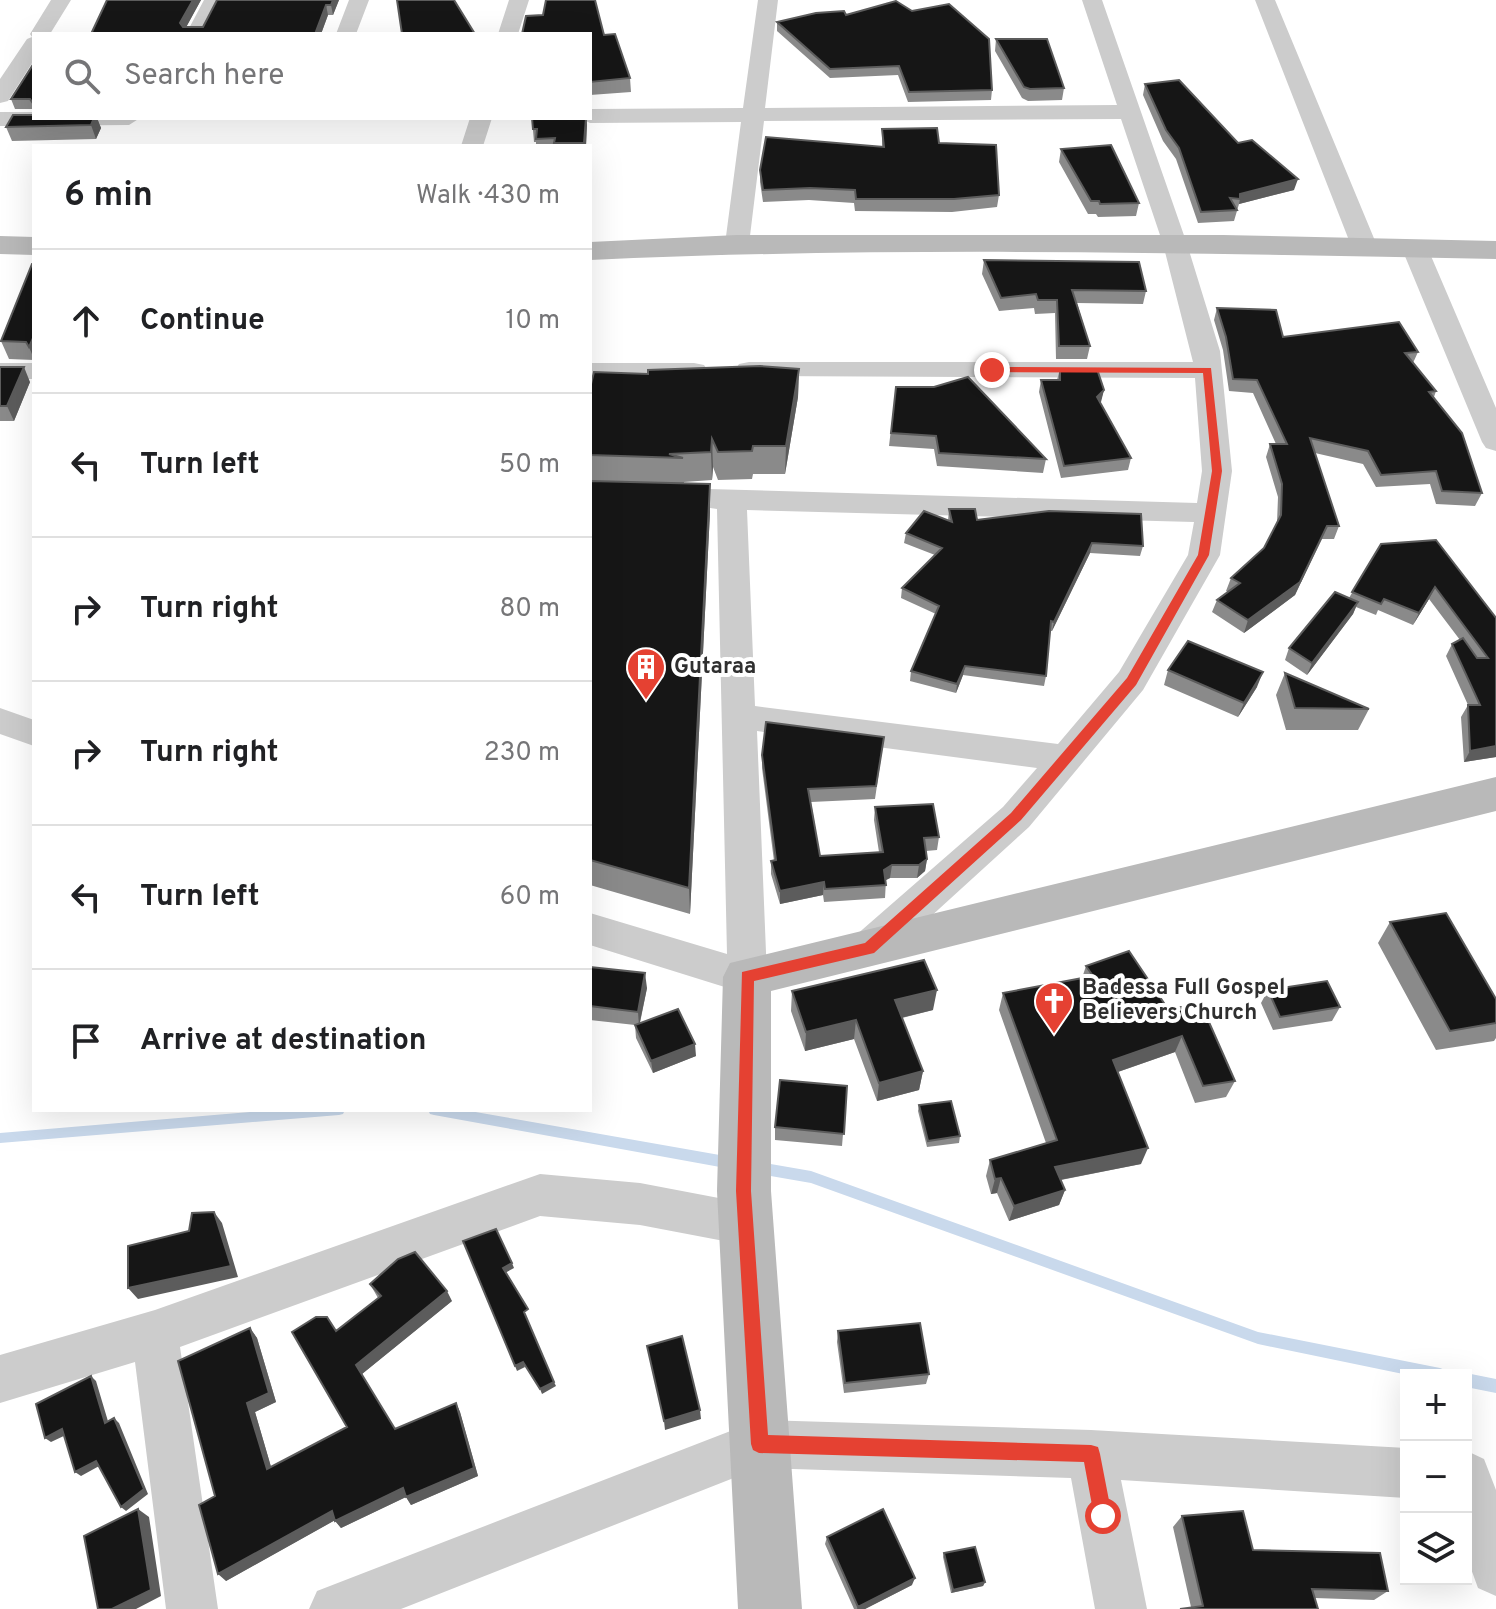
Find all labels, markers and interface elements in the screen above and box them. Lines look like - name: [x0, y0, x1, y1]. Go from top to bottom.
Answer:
- search box: [32, 32, 592, 120]
- icon: search: [60, 54, 104, 98]
- text: Search here: [124, 58, 284, 95]
- text: 6 min: [64, 175, 153, 218]
- text: Walk · 430 m: [416, 180, 560, 213]
- icon: ahead: [64, 299, 108, 343]
- text: Continue: [140, 303, 265, 340]
- text: 10 m: [505, 305, 560, 338]
- route end: [974, 352, 1010, 388]
- icon: left: [64, 443, 108, 487]
- text: Turn left: [140, 447, 260, 484]
- text: 50 m: [499, 449, 560, 482]
- icon: right: [64, 587, 108, 631]
- text: Turn right: [140, 591, 278, 628]
- text: 80 m: [500, 593, 560, 626]
- building icon: Gutaraa: [625, 646, 667, 701]
- place label: Gutaraa: [674, 654, 756, 681]
- icon: right: [64, 731, 108, 775]
- text: Turn right: [140, 735, 278, 772]
- text: 230 m: [484, 737, 560, 770]
- icon: left: [64, 875, 108, 919]
- text: Turn left: [140, 879, 260, 916]
- text: 60 m: [500, 881, 560, 914]
- place label: Badessa Full Gospel Believers Church: [1082, 975, 1285, 1027]
- church icon: Badessa Full Gospel Believers Church: [1033, 980, 1075, 1035]
- icon: arrive: [64, 1019, 108, 1063]
- text: Arrive at destination: [140, 1023, 426, 1060]
- map controls: [1400, 1369, 1472, 1585]
- button: +: [1400, 1369, 1472, 1441]
- button: −: [1400, 1441, 1472, 1513]
- route start: [1085, 1498, 1121, 1534]
- button: layers: [1400, 1513, 1472, 1585]

